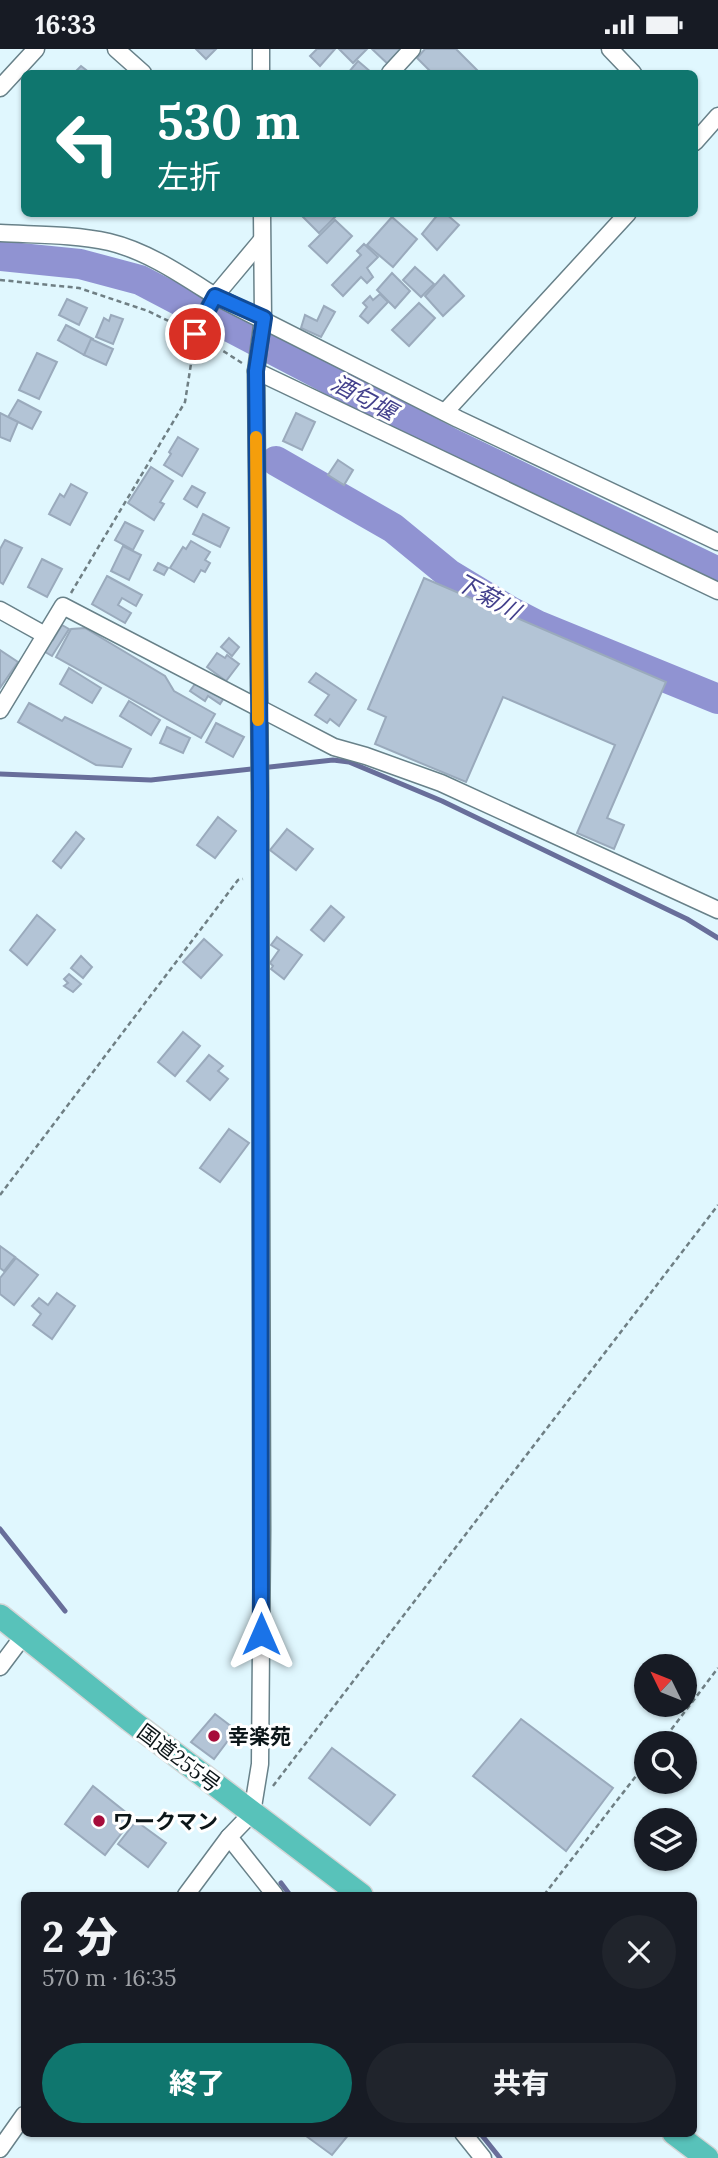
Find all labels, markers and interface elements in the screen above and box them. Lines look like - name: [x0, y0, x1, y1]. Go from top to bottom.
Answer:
- text: 16:33: [35, 8, 96, 41]
- text: 530 m: [157, 90, 300, 152]
- icon: left: [42, 98, 133, 189]
- text: 左折: [157, 156, 221, 197]
- pin: [165, 304, 225, 364]
- icon: arrive: [176, 315, 214, 353]
- water label: 酒匂堰: [327, 368, 405, 428]
- water label: 下菊川: [451, 567, 528, 627]
- position arrow: [224, 1597, 298, 1671]
- north arrow: [634, 1654, 696, 1717]
- map controls: [634, 1654, 697, 1871]
- street label: 国道255号: [132, 1718, 226, 1798]
- place label: 幸楽苑: [228, 1723, 291, 1750]
- marker: 幸楽苑: [206, 1728, 222, 1744]
- button: search: [634, 1731, 697, 1794]
- place label: ワークマン: [113, 1808, 218, 1835]
- button: layers: [634, 1808, 697, 1871]
- marker: ワークマン: [91, 1813, 107, 1829]
- text: 2 分: [42, 1910, 117, 1964]
- button: close: [602, 1915, 676, 1989]
- text: 570 m · 16:35: [42, 1963, 177, 1992]
- button: 終了: [42, 2043, 352, 2123]
- button: 共有: [366, 2043, 676, 2123]

